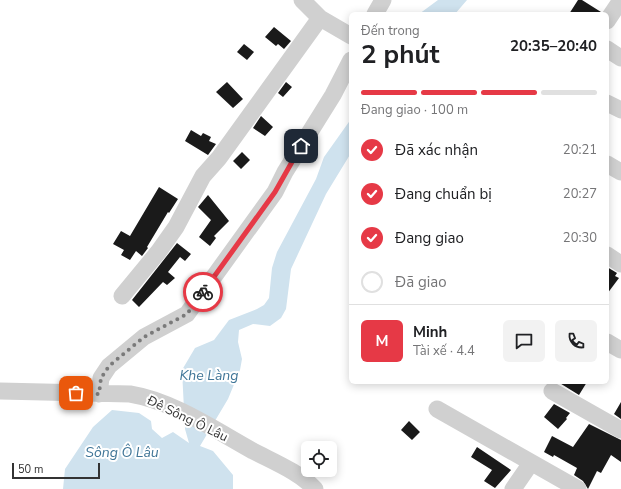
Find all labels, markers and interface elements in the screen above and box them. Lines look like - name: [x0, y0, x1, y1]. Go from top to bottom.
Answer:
- text: Đến trong: [361, 22, 420, 40]
- text: 20:35–20:40: [510, 36, 597, 56]
- text: 2 phút: [361, 37, 439, 72]
- text: Đang giao · 100 m: [361, 101, 468, 119]
- pin: [284, 129, 318, 163]
- icon: home: [290, 135, 312, 157]
- icon: check: [361, 139, 383, 161]
- text: Đã xác nhận: [395, 140, 478, 160]
- text: 20:21: [563, 141, 597, 159]
- icon: check: [361, 183, 383, 205]
- text: Đang chuẩn bị: [395, 184, 492, 204]
- text: 20:27: [563, 185, 597, 203]
- icon: check: [361, 227, 383, 249]
- text: Đang giao: [395, 228, 464, 248]
- text: 20:30: [563, 229, 597, 247]
- courier: [183, 272, 223, 312]
- text: Đã giao: [395, 272, 447, 292]
- icon: bike: [192, 281, 214, 303]
- button: chat: [503, 320, 545, 362]
- button: phone: [555, 320, 597, 362]
- text: Minh: [413, 322, 447, 342]
- text: M: [375, 331, 389, 351]
- text: Tài xế · 4.4: [413, 342, 475, 360]
- water label: Khe Làng: [180, 366, 238, 385]
- pin: [59, 376, 93, 410]
- icon: bag: [65, 382, 87, 404]
- street label: Đê Sông Ô Lâu: [143, 390, 232, 446]
- map controls: [301, 441, 337, 477]
- button: locate: [301, 441, 337, 477]
- water label: Sông Ô Lâu: [85, 443, 159, 462]
- scale bar: [12, 461, 100, 480]
- text: 50 m: [18, 462, 43, 477]

